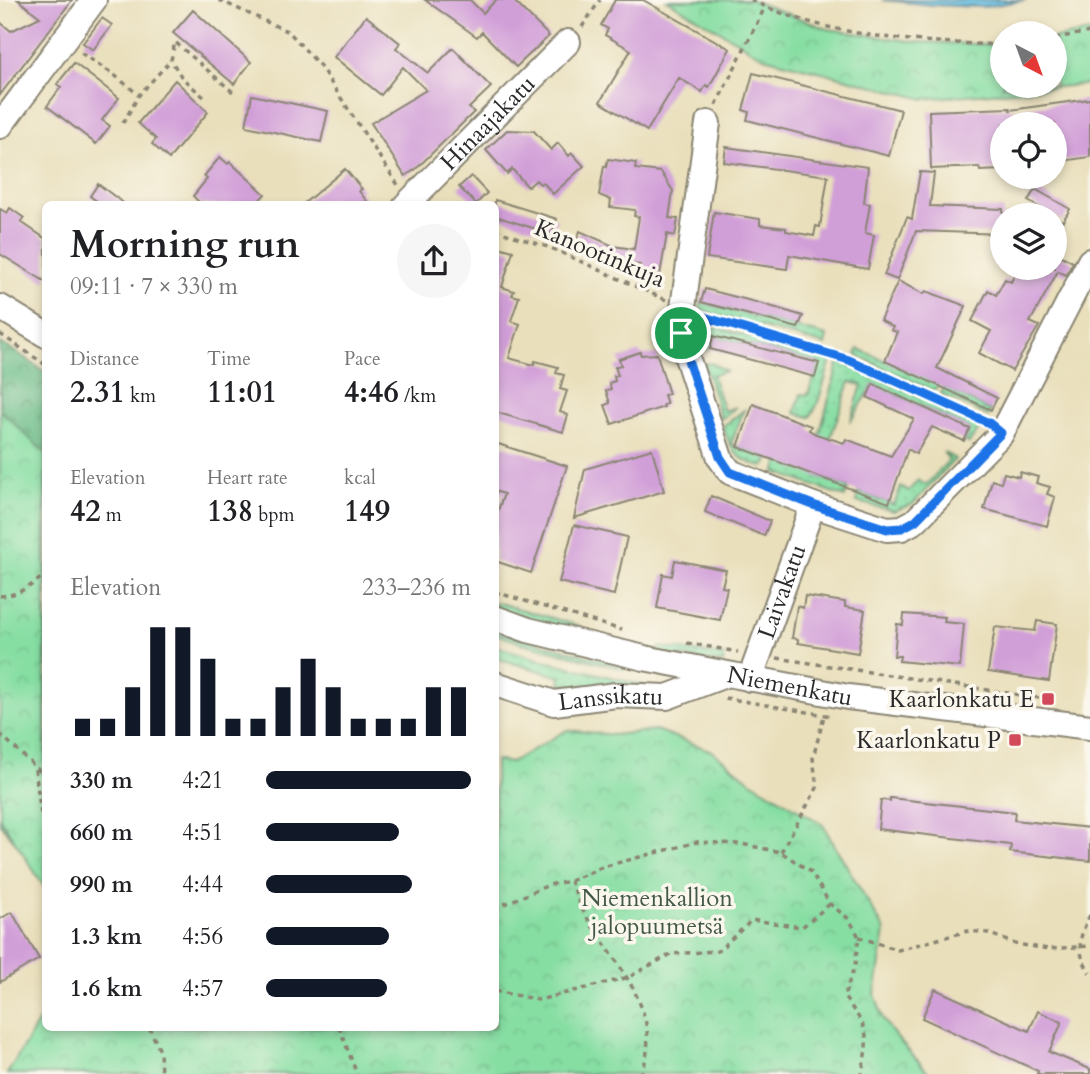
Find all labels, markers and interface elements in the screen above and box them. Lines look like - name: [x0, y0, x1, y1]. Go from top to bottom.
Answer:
- north arrow: [990, 21, 1068, 98]
- map controls: [990, 21, 1067, 280]
- street label: Hinaajakatu: [433, 68, 543, 178]
- button: locate: [990, 112, 1067, 189]
- button: layers: [990, 203, 1067, 280]
- street label: Kanootinkuja: [529, 211, 671, 296]
- text: Morning run: [70, 219, 300, 271]
- button: share: [397, 224, 471, 298]
- text: 09:11 · 7 × 330 m: [70, 271, 238, 302]
- pin: [651, 303, 711, 363]
- icon: arrive: [662, 314, 700, 352]
- text: Distance: [70, 346, 139, 372]
- text: Time: [207, 346, 251, 372]
- text: Pace: [344, 346, 381, 372]
- text: 2.31: [70, 372, 125, 413]
- text: 11:01: [207, 372, 277, 413]
- text: 4:46: [344, 372, 399, 413]
- text: km: [125, 383, 156, 409]
- text: /km: [399, 383, 436, 409]
- text: Elevation: [70, 465, 145, 491]
- text: Heart rate: [207, 465, 288, 491]
- text: kcal: [344, 465, 376, 491]
- text: 42: [70, 491, 101, 532]
- text: 138: [207, 491, 253, 532]
- text: 149: [344, 491, 390, 532]
- text: m: [101, 502, 122, 528]
- text: bpm: [253, 502, 295, 528]
- street label: Laivakatu: [750, 540, 814, 643]
- text: Elevation: [70, 572, 161, 603]
- text: 233–236 m: [362, 572, 471, 603]
- street label: Niemenkatu: [724, 658, 855, 715]
- street label: Lanssikatu: [556, 679, 664, 719]
- place label: Kaarlonkatu E: [889, 683, 1034, 716]
- marker: Kaarlonkatu E: [1040, 691, 1056, 707]
- place label: Kaarlonkatu P: [856, 724, 1001, 757]
- marker: Kaarlonkatu P: [1007, 732, 1023, 748]
- text: 330 m: [70, 765, 133, 796]
- text: 4:21: [182, 765, 223, 796]
- text: 660 m: [70, 817, 133, 848]
- text: 4:51: [182, 817, 223, 848]
- text: 990 m: [70, 869, 133, 900]
- text: 4:44: [182, 869, 223, 900]
- park label: Niemenkallion jalopuumetsä: [581, 882, 733, 943]
- text: 1.3 km: [70, 921, 142, 952]
- text: 4:56: [182, 921, 223, 952]
- text: 1.6 km: [70, 973, 142, 1004]
- text: 4:57: [182, 973, 223, 1004]

